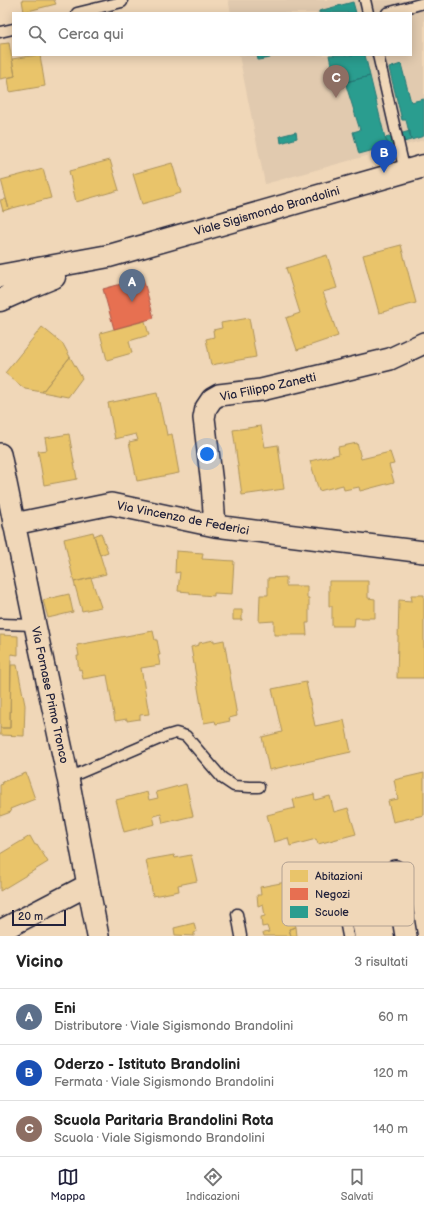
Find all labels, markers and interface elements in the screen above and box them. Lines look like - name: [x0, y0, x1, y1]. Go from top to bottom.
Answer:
- search box: [12, 12, 412, 56]
- icon: search: [26, 23, 48, 45]
- text: Cerca qui: [58, 25, 124, 44]
- pin: C: [323, 65, 349, 98]
- pin: B: [371, 140, 397, 173]
- street label: Viale Sigismondo Brandolini: [193, 183, 342, 239]
- pin: A: [119, 269, 145, 302]
- street label: Via Filippo Zanetti: [219, 370, 318, 405]
- your location: [197, 444, 217, 464]
- street label: Via Vincenzo de Federici: [116, 498, 250, 539]
- street label: Via Fornase Primo Tronco: [28, 625, 71, 765]
- legend: [282, 862, 414, 926]
- text: Abitazioni: [315, 870, 363, 883]
- text: Negozi: [315, 888, 350, 901]
- text: Scuole: [315, 906, 349, 919]
- scale bar: [12, 908, 66, 927]
- text: 20 m: [18, 910, 43, 923]
- text: Vicino: [16, 952, 63, 972]
- text: 3 risultati: [354, 954, 408, 970]
- text: Eni: [54, 999, 76, 1018]
- text: A: [25, 1009, 33, 1025]
- text: 60 m: [378, 1009, 408, 1025]
- text: Distributore · Viale Sigismondo Brandolini: [54, 1018, 293, 1034]
- text: Oderzo - Istituto Brandolini: [54, 1055, 240, 1074]
- text: B: [24, 1065, 34, 1081]
- text: 120 m: [373, 1065, 408, 1081]
- text: Fermata · Viale Sigismondo Brandolini: [54, 1074, 274, 1090]
- text: Scuola Paritaria Brandolini Rota: [54, 1111, 274, 1130]
- text: C: [24, 1121, 34, 1137]
- text: 140 m: [373, 1121, 408, 1137]
- text: Scuola · Viale Sigismondo Brandolini: [54, 1130, 265, 1146]
- tab: Mappa: [51, 1166, 85, 1203]
- tab: Indicazioni: [186, 1166, 240, 1203]
- tab: Salvati: [341, 1166, 373, 1203]

